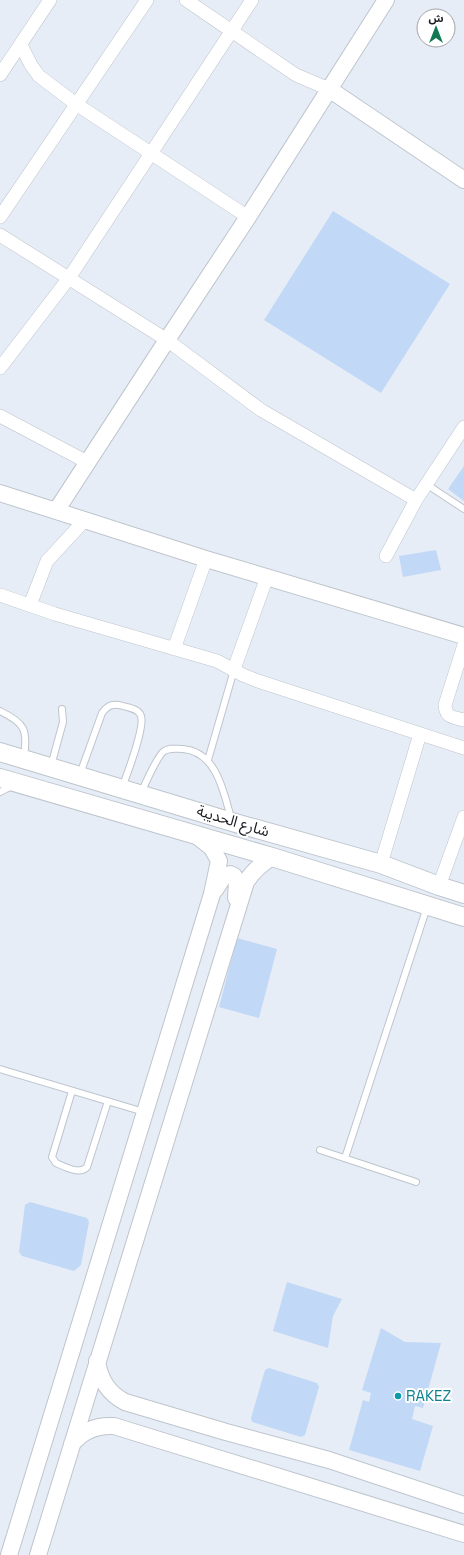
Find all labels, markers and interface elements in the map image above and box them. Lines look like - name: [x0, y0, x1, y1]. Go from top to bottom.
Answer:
- north arrow: [416, 8, 456, 48]
- text: ش: [428, 11, 444, 25]
- street label: شارع الحديبة: [194, 800, 272, 844]
- place label: RAKEZ: [406, 1386, 451, 1405]
- marker: RAKEZ: [393, 1391, 403, 1401]

